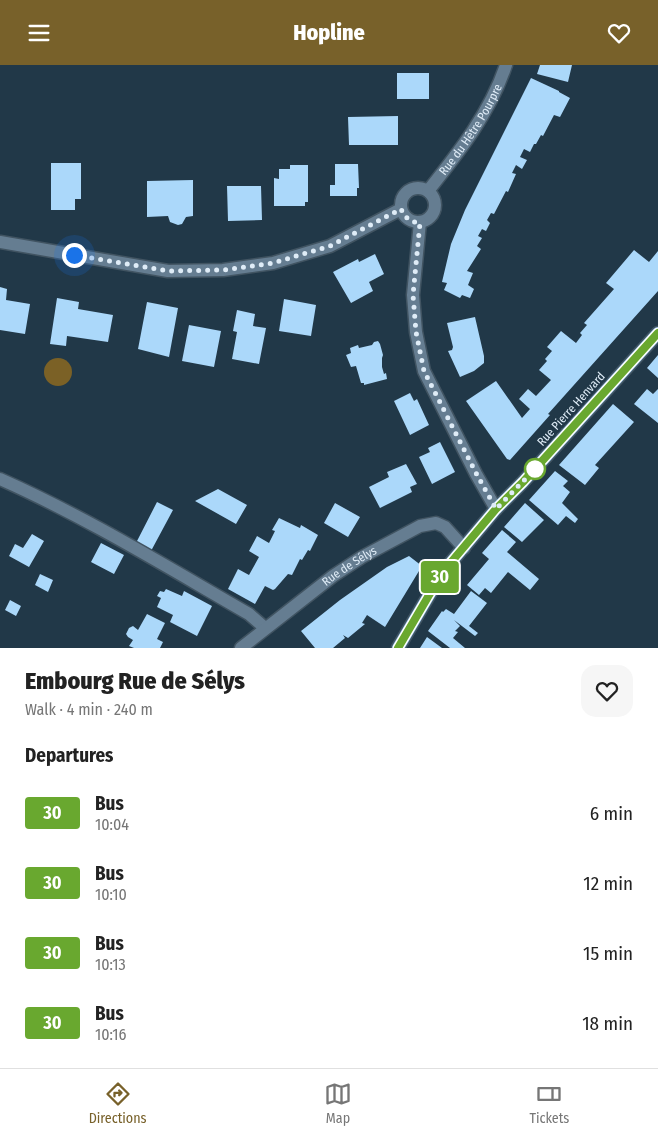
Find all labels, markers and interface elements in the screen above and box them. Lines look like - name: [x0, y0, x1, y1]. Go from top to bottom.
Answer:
- icon: menu: [25, 19, 53, 47]
- text: Hopline: [293, 19, 365, 46]
- icon: heart: [605, 19, 633, 47]
- street label: Rue du Hêtre Pourpre: [436, 82, 505, 178]
- your location: [62, 243, 87, 268]
- street label: Rue Pierre Henvard: [534, 369, 608, 449]
- unlabelled marker: [524, 458, 546, 480]
- street label: Rue de Sélys: [319, 543, 379, 589]
- line badge: 30: [418, 561, 462, 593]
- text: 30: [431, 566, 449, 588]
- button: heart: [581, 665, 633, 717]
- text: Embourg Rue de Sélys: [25, 667, 245, 695]
- text: Walk · 4 min · 240 m: [25, 700, 153, 719]
- text: Departures: [25, 744, 113, 767]
- text: Bus: [95, 792, 124, 815]
- text: 30: [43, 802, 62, 824]
- text: 6 min: [590, 802, 633, 825]
- text: 10:04: [95, 815, 129, 834]
- text: Bus: [95, 862, 124, 885]
- text: 30: [43, 872, 62, 894]
- text: 12 min: [583, 872, 633, 895]
- text: 10:10: [95, 885, 127, 904]
- text: Bus: [95, 932, 124, 955]
- text: 30: [43, 942, 62, 964]
- text: 15 min: [583, 942, 633, 965]
- text: 10:13: [95, 955, 126, 974]
- text: Bus: [95, 1002, 124, 1025]
- text: 30: [43, 1012, 62, 1034]
- text: 18 min: [582, 1012, 633, 1035]
- text: 10:16: [95, 1025, 127, 1044]
- tab: Directions: [89, 1080, 147, 1127]
- tab: Map: [324, 1080, 352, 1127]
- tab: Tickets: [529, 1080, 569, 1127]

